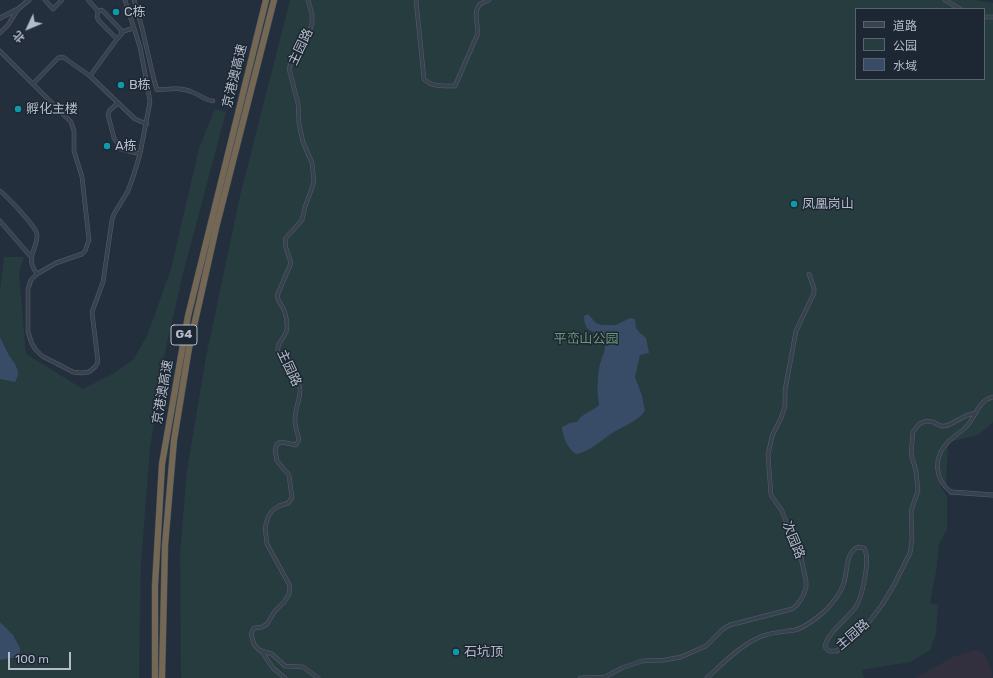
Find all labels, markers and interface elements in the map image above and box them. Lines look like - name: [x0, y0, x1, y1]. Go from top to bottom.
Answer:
- place label: C栋: [124, 4, 146, 20]
- marker: C栋: [111, 7, 121, 17]
- north arrow: [8, 8, 48, 48]
- legend: [855, 8, 985, 80]
- text: 道路: [893, 19, 917, 33]
- street label: 主园路: [285, 26, 317, 68]
- text: 北: [11, 28, 28, 45]
- text: 公园: [893, 39, 917, 53]
- street label: 京港澳高速: [220, 43, 250, 109]
- text: 水域: [893, 59, 917, 73]
- place label: B栋: [129, 77, 151, 93]
- marker: B栋: [116, 80, 126, 90]
- place label: 孵化主楼: [26, 101, 78, 117]
- marker: 孵化主楼: [13, 104, 23, 114]
- place label: A栋: [115, 138, 137, 154]
- marker: A栋: [102, 141, 112, 151]
- place label: 凤凰岗山: [802, 196, 854, 212]
- marker: 凤凰岗山: [789, 199, 799, 209]
- road number: G4: [171, 325, 197, 345]
- park label: 平峦山公园: [554, 331, 618, 347]
- street label: 主园路: [274, 347, 304, 389]
- street label: 京港澳高速: [150, 359, 176, 425]
- street label: 次园路: [778, 519, 808, 561]
- street label: 主园路: [833, 616, 873, 654]
- scale bar: [10, 644, 73, 670]
- place label: 石坑顶: [464, 644, 503, 660]
- marker: 石坑顶: [451, 647, 461, 657]
- text: 100 m: [15, 652, 49, 666]

